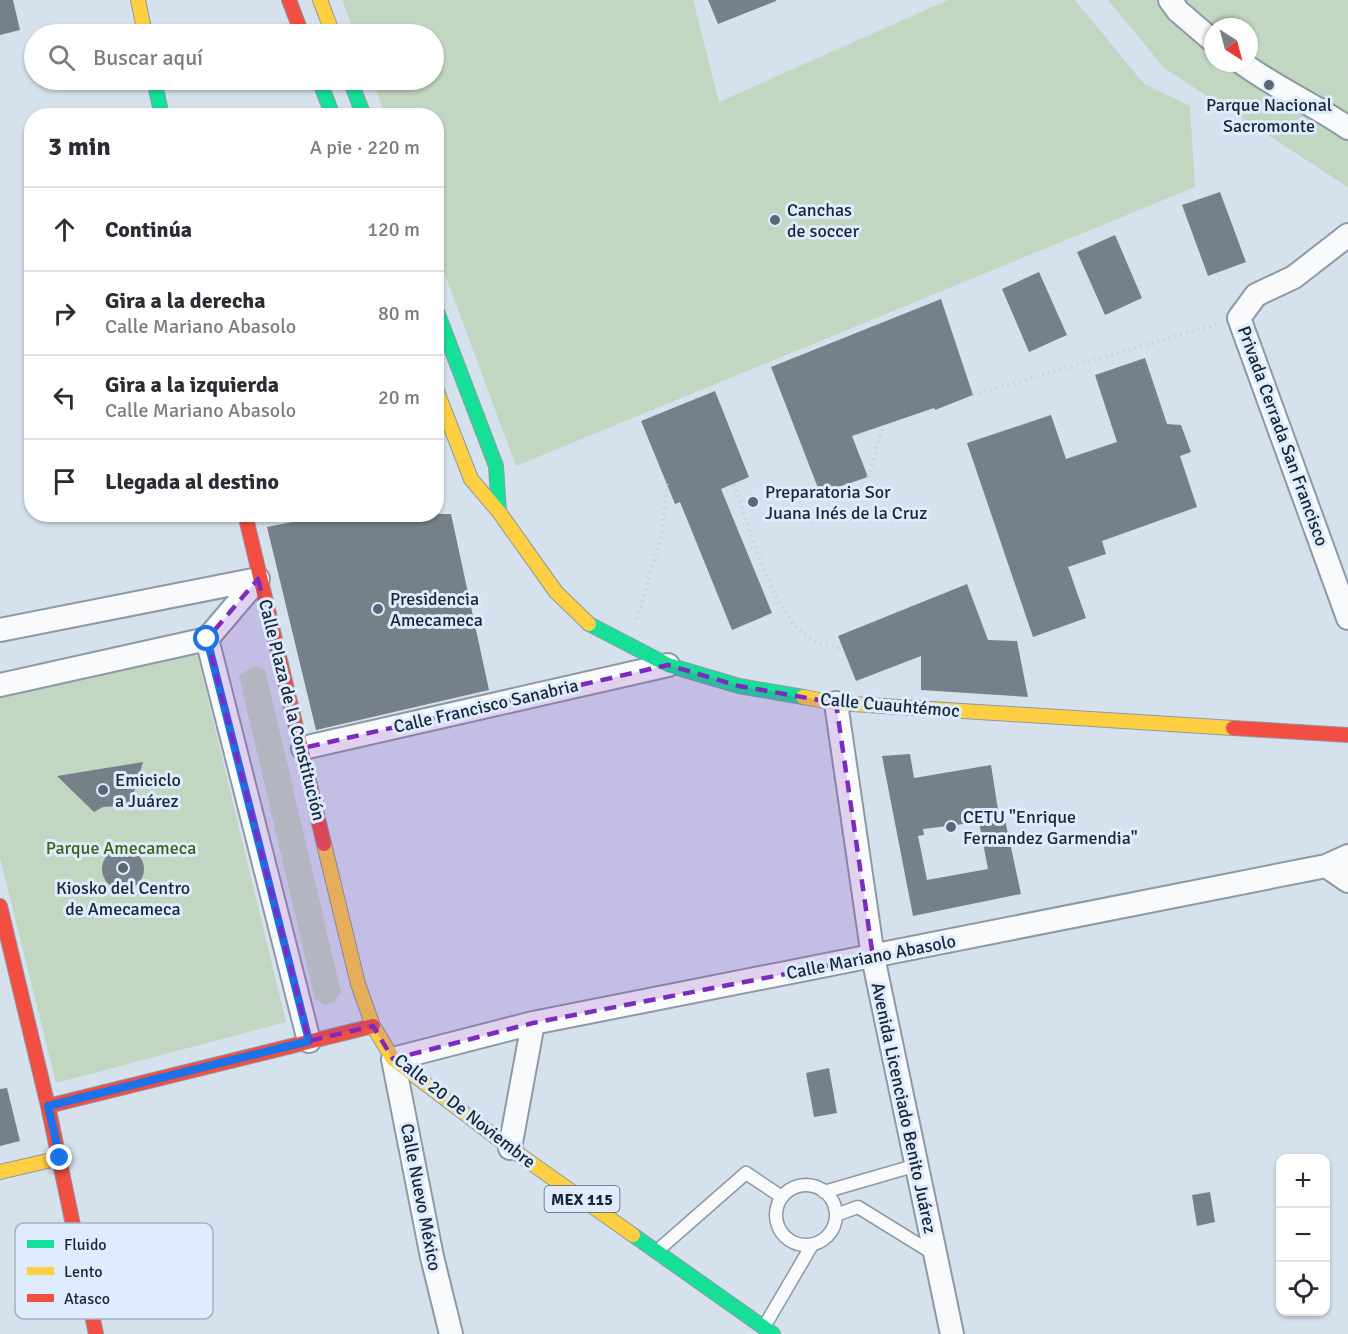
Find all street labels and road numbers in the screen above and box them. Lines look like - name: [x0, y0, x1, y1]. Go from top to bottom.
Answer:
- street label: Privada Cerrada San Francisco: [1233, 323, 1333, 549]
- street label: Calle Plaza de la Constitución: [254, 597, 330, 823]
- street label: Calle Francisco Sanabria: [391, 674, 581, 738]
- street label: Calle Cuauhtémoc: [819, 688, 961, 722]
- street label: Calle Mariano Abasolo: [784, 930, 958, 984]
- street label: Avenida Licenciado Benito Juárez: [867, 981, 941, 1235]
- street label: Calle 20 De Noviembre: [390, 1049, 540, 1173]
- street label: Calle Nuevo México: [396, 1121, 446, 1273]
- road number: MEX 115: [544, 1186, 620, 1212]

